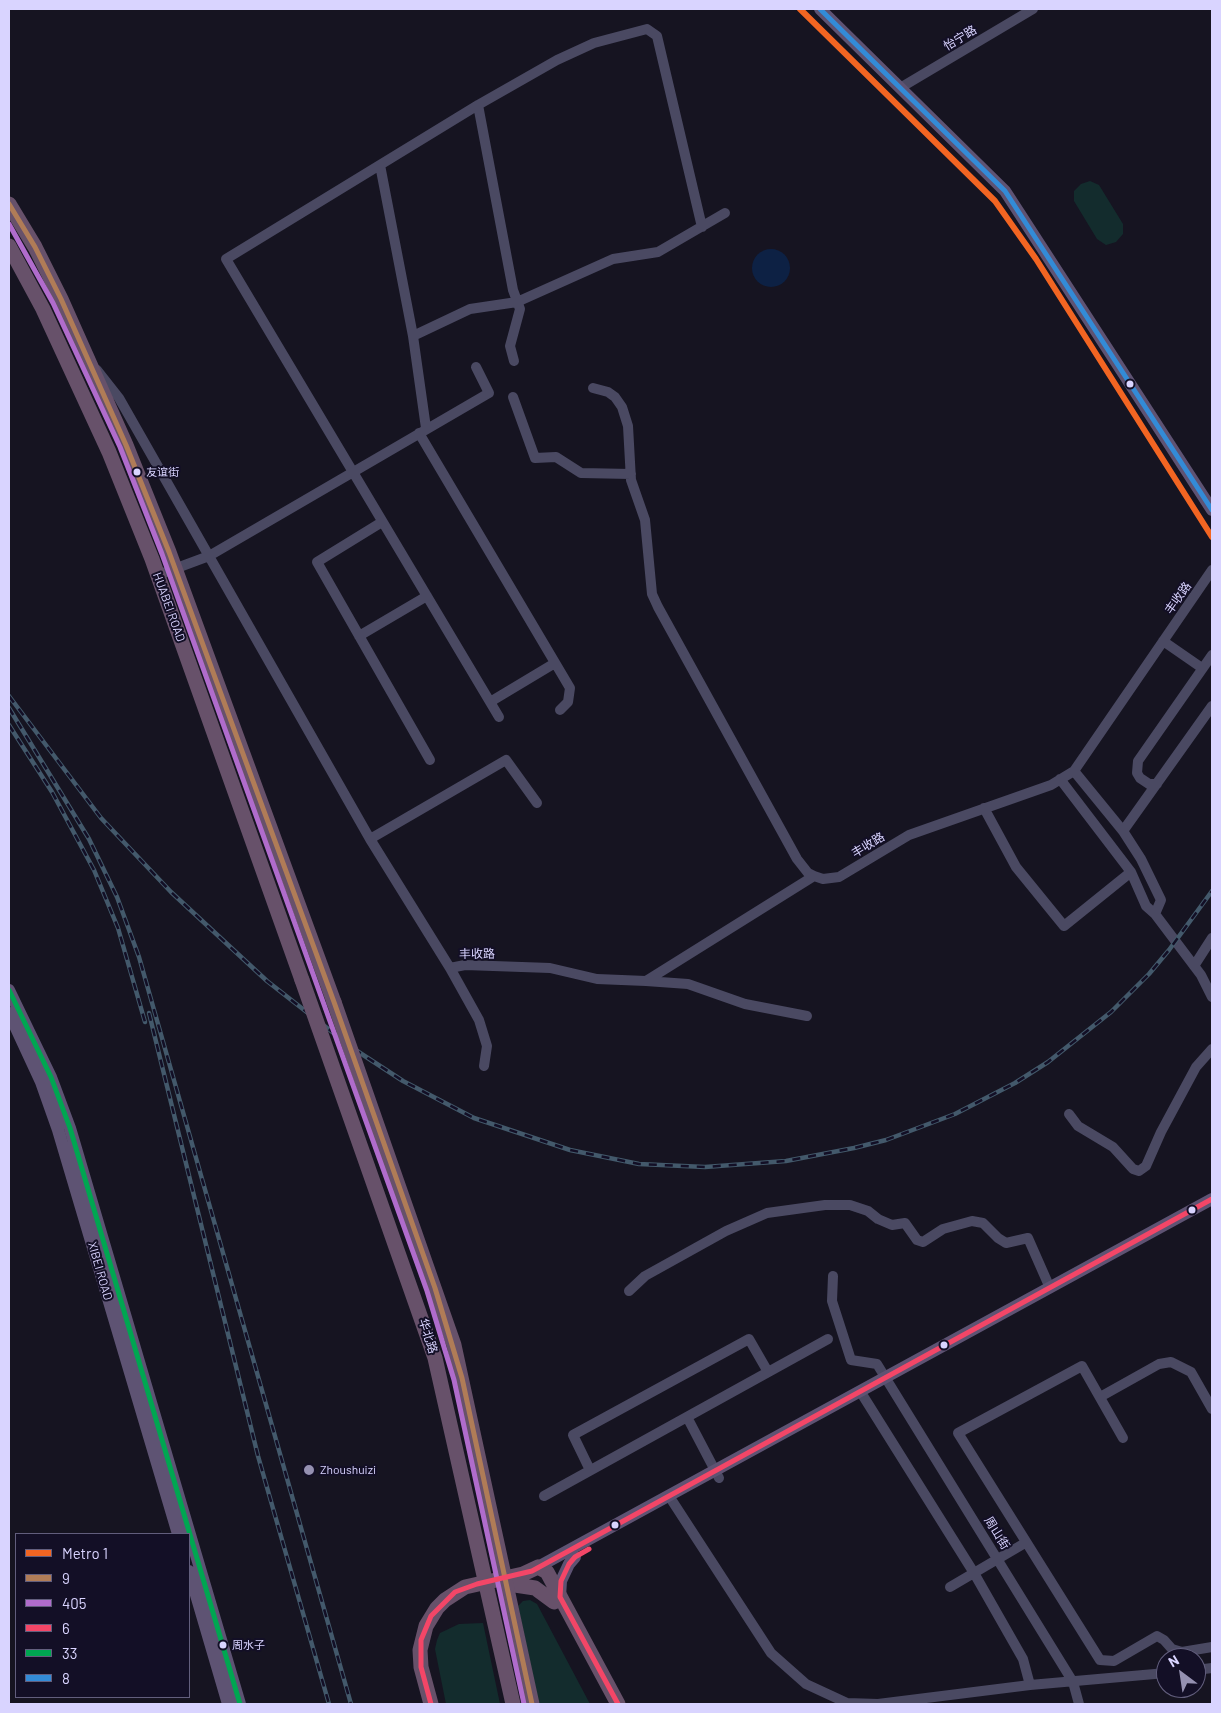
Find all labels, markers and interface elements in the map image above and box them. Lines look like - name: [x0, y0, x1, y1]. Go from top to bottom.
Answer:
- street label: 怡宁路: [941, 23, 979, 53]
- unlabelled marker: [1125, 379, 1135, 389]
- place label: 友谊街: [146, 465, 179, 479]
- marker: 友谊街: [132, 467, 142, 477]
- street label: HUABEI ROAD: [150, 570, 188, 644]
- street label: 丰收路: [1162, 579, 1194, 617]
- street label: 丰收路: [849, 830, 887, 860]
- street label: 丰收路: [459, 946, 495, 962]
- unlabelled marker: [1187, 1205, 1197, 1215]
- street label: XIBEI ROAD: [85, 1240, 115, 1302]
- street label: 华北路: [416, 1317, 440, 1355]
- unlabelled marker: [939, 1340, 949, 1350]
- marker: Zhoushuizi: [302, 1463, 316, 1477]
- place label: Zhoushuizi: [320, 1463, 376, 1477]
- street label: 周山街: [981, 1514, 1013, 1552]
- unlabelled marker: [610, 1520, 620, 1530]
- legend: [15, 1533, 190, 1698]
- text: Metro 1: [62, 1544, 108, 1562]
- text: 9: [62, 1569, 70, 1587]
- text: 405: [62, 1594, 86, 1612]
- text: 6: [62, 1619, 70, 1637]
- place label: 周水子: [232, 1638, 265, 1652]
- marker: 周水子: [218, 1640, 228, 1650]
- text: 33: [62, 1644, 77, 1662]
- north arrow: [1156, 1648, 1206, 1698]
- text: N: [1165, 1651, 1182, 1670]
- text: 8: [62, 1669, 70, 1687]

